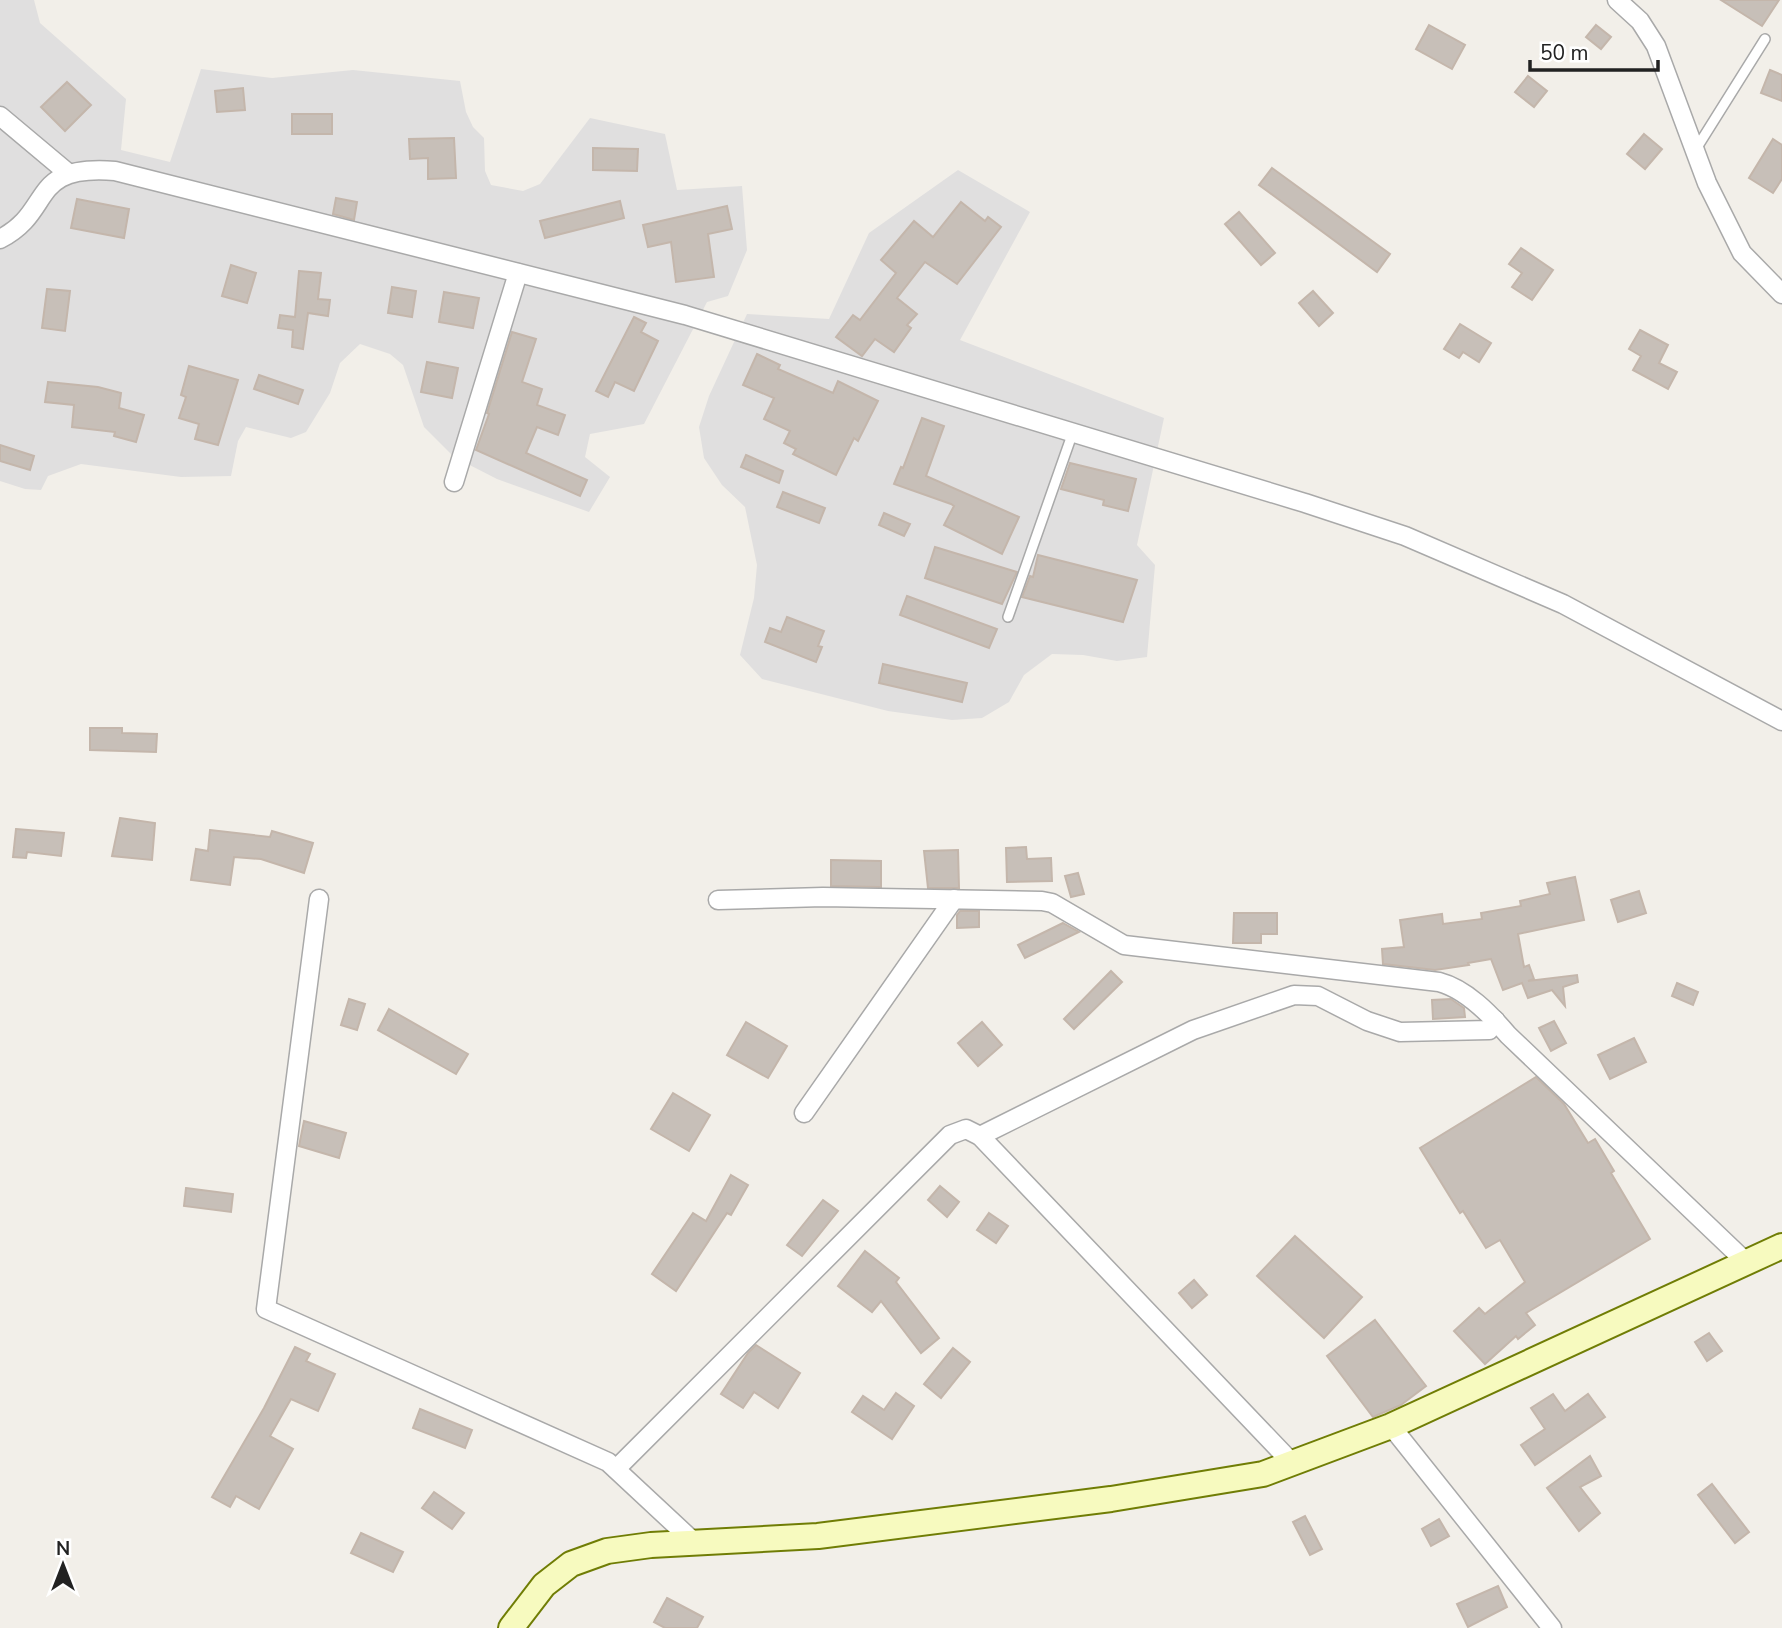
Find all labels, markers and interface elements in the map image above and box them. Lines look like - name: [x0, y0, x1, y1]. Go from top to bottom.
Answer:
- scale bar: [1530, 28, 1658, 72]
- text: 50 m: [1540, 39, 1589, 67]
- north arrow: [28, 1530, 98, 1600]
- text: N: [56, 1536, 70, 1562]

